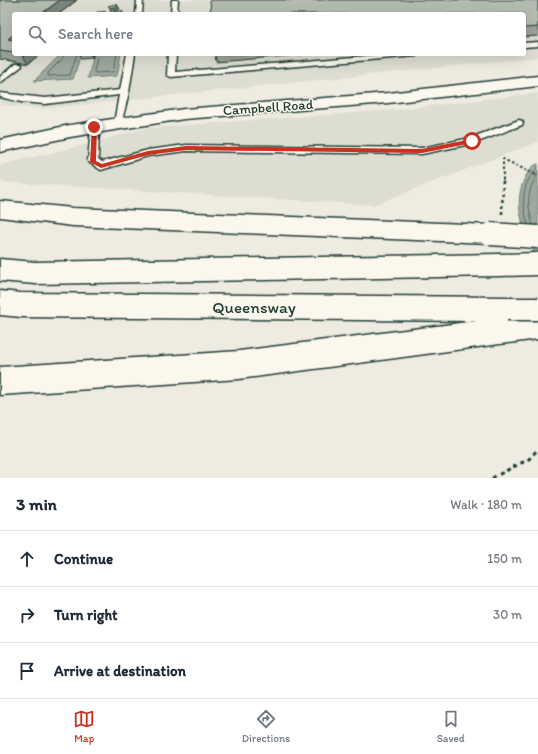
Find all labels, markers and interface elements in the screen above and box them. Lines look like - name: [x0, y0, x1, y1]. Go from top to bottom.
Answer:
- search box: [12, 12, 526, 56]
- icon: search: [26, 23, 48, 45]
- text: Search here: [58, 25, 133, 43]
- street label: Campbell Road: [222, 96, 314, 119]
- route end: [85, 118, 103, 136]
- route start: [463, 132, 481, 150]
- street label: Queensway: [212, 297, 296, 317]
- text: 3 min: [16, 494, 57, 514]
- text: Walk · 180 m: [450, 497, 522, 512]
- icon: ahead: [16, 548, 38, 570]
- text: Continue: [54, 550, 113, 568]
- text: 150 m: [487, 551, 522, 566]
- icon: right: [16, 604, 38, 626]
- text: Turn right: [54, 606, 118, 624]
- text: 30 m: [493, 607, 522, 622]
- icon: arrive: [16, 660, 38, 682]
- text: Arrive at destination: [54, 662, 186, 680]
- tab: Map: [73, 708, 95, 745]
- tab: Directions: [242, 708, 290, 745]
- tab: Saved: [437, 708, 465, 745]

